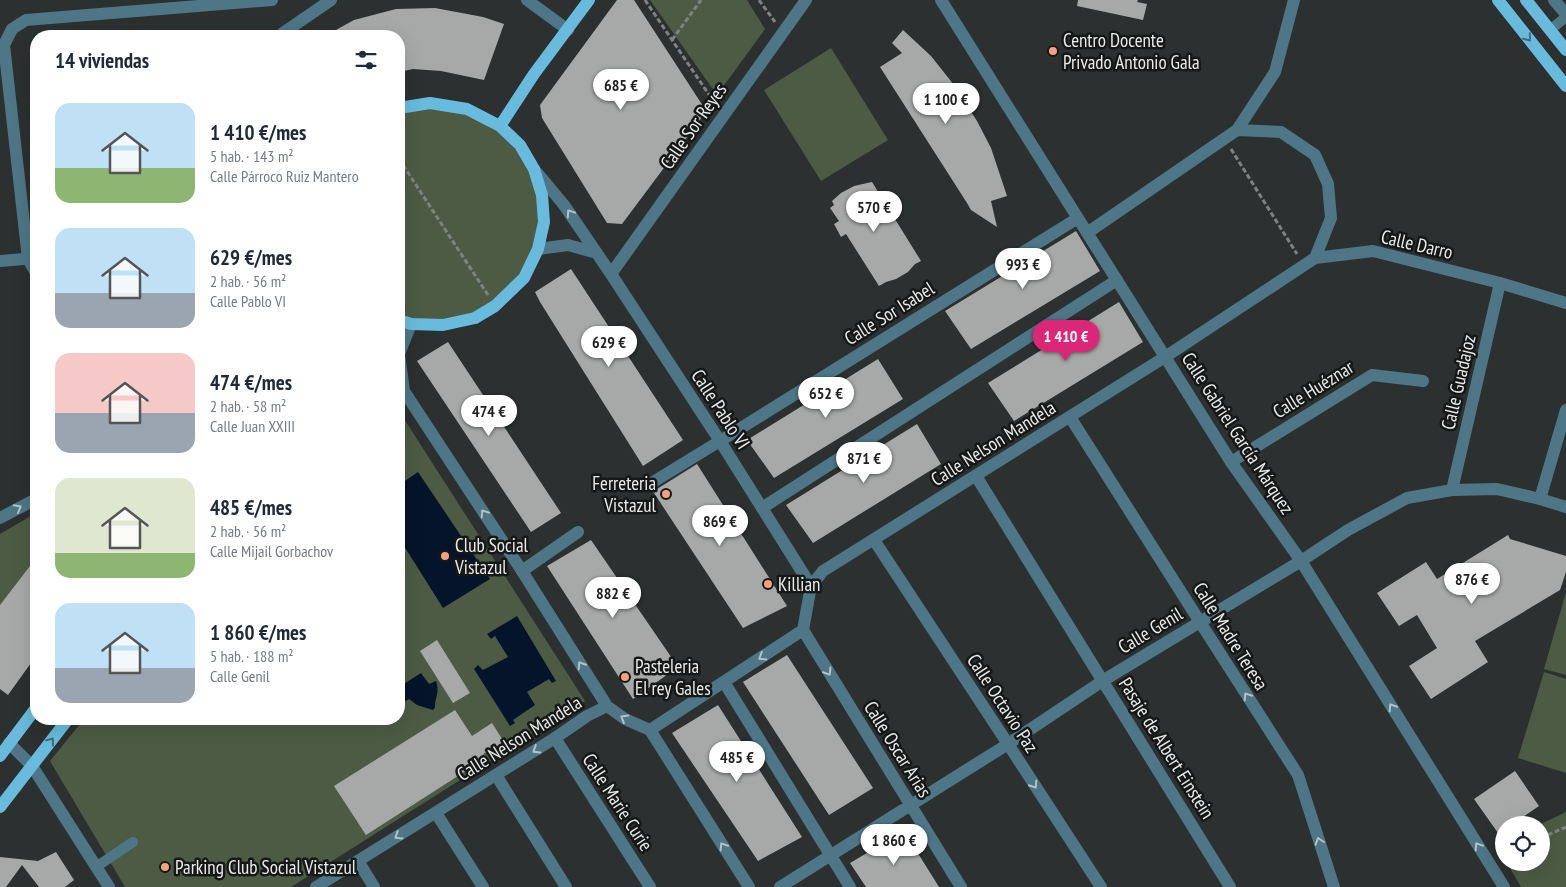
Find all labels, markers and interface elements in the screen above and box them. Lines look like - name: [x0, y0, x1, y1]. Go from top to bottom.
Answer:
- place label: Centro Docente Privado Antonio Gala: [1063, 28, 1200, 74]
- one-way arrow: [1523, 32, 1531, 41]
- marker: Centro Docente Privado Antonio Gala: [1047, 45, 1059, 57]
- icon: filters: [352, 46, 380, 74]
- text: 14 viviendas: [55, 47, 149, 74]
- pin: 685 €: [586, 68, 656, 111]
- text: 685 €: [604, 75, 638, 95]
- street label: Calle Sor Reyes: [655, 78, 731, 174]
- pin: 1 100 €: [900, 82, 992, 125]
- text: 1 100 €: [924, 89, 968, 109]
- text: 1 410 €/mes: [210, 119, 306, 146]
- icon: home: [95, 123, 155, 183]
- text: 5 hab. · 143 m²: [210, 146, 294, 166]
- text: Calle Párroco Ruiz Mantero: [210, 166, 359, 186]
- pin: 570 €: [839, 190, 909, 233]
- text: 570 €: [857, 197, 891, 217]
- one-way arrow: [567, 209, 576, 218]
- street label: Calle Darro: [1379, 224, 1455, 264]
- text: 629 €/mes: [210, 244, 292, 271]
- icon: home: [95, 248, 155, 308]
- pin: 993 €: [988, 248, 1058, 290]
- text: 993 €: [1006, 254, 1040, 274]
- text: 2 hab. · 56 m²: [210, 271, 286, 291]
- street label: Calle Sor Isabel: [840, 276, 939, 350]
- text: Calle Pablo VI: [210, 291, 286, 311]
- pin: 1 410 €: [1020, 320, 1112, 362]
- pin: 629 €: [574, 326, 644, 368]
- text: 1 410 €: [1044, 326, 1088, 346]
- text: 629 €: [592, 332, 626, 352]
- street label: Calle Guadajoz: [1435, 332, 1481, 432]
- street label: Calle Gabriel García Márquez: [1177, 348, 1299, 519]
- street label: Calle Huéznar: [1268, 354, 1359, 423]
- street label: Calle Pablo VI: [686, 365, 756, 453]
- text: 474 €/mes: [210, 369, 292, 396]
- icon: home: [95, 373, 155, 433]
- pin: 652 €: [791, 376, 861, 419]
- text: 652 €: [809, 383, 843, 403]
- pin: 474 €: [454, 394, 524, 437]
- street label: Calle Nelson Mandela: [926, 395, 1060, 491]
- text: 2 hab. · 58 m²: [210, 396, 286, 416]
- text: 474 €: [472, 401, 506, 421]
- text: Calle Juan XXIII: [210, 416, 295, 436]
- pin: 871 €: [829, 442, 899, 484]
- text: 871 €: [847, 448, 881, 468]
- place label: Ferreteria Vistazul: [592, 471, 657, 517]
- marker: Ferreteria Vistazul: [660, 488, 672, 500]
- text: 485 €/mes: [210, 494, 292, 521]
- icon: home: [95, 498, 155, 558]
- one-way arrow: [13, 504, 22, 514]
- pin: 869 €: [685, 504, 755, 547]
- one-way arrow: [481, 509, 490, 518]
- text: 869 €: [703, 511, 737, 531]
- text: 2 hab. · 56 m²: [210, 521, 286, 541]
- place label: Club Social Vistazul: [454, 533, 528, 579]
- text: Calle Mijail Gorbachov: [210, 541, 333, 561]
- marker: Club Social Vistazul: [439, 550, 451, 562]
- pin: 876 €: [1437, 562, 1507, 605]
- text: 876 €: [1455, 569, 1489, 589]
- place label: Killian: [778, 572, 820, 596]
- pin: 882 €: [578, 576, 648, 619]
- marker: Killian: [762, 578, 774, 590]
- street label: Calle Madre Teresa: [1188, 578, 1274, 694]
- text: 882 €: [596, 583, 630, 603]
- street label: Calle Genil: [1113, 601, 1187, 659]
- text: 1 860 €/mes: [210, 619, 306, 646]
- icon: home: [95, 623, 155, 683]
- text: 5 hab. · 188 m²: [210, 646, 294, 666]
- street label: Calle Octavio Paz: [962, 649, 1044, 757]
- one-way arrow: [759, 651, 768, 661]
- place label: Pasteleria El rey Gales: [635, 654, 711, 700]
- one-way arrow: [577, 661, 587, 670]
- text: Calle Genil: [210, 666, 270, 686]
- one-way arrow: [822, 667, 832, 676]
- marker: Pasteleria El rey Gales: [619, 671, 631, 683]
- street label: Pasaje de Albert Einstein: [1114, 673, 1220, 823]
- street label: Calle Nelson Mandela: [452, 690, 586, 786]
- one-way arrow: [1244, 693, 1254, 702]
- street label: Calle Oscar Arias: [859, 696, 937, 802]
- one-way arrow: [1389, 704, 1399, 713]
- one-way arrow: [621, 714, 630, 724]
- one-way arrow: [45, 737, 54, 747]
- pin: 485 €: [702, 740, 772, 783]
- one-way arrow: [532, 744, 541, 754]
- text: 485 €: [720, 747, 754, 767]
- street label: Calle Marie Curie: [578, 749, 659, 855]
- one-way arrow: [1028, 780, 1038, 789]
- map controls: [1495, 816, 1550, 871]
- button: locate: [1495, 816, 1550, 871]
- pin: 1 860 €: [848, 824, 940, 866]
- one-way arrow: [394, 830, 403, 839]
- text: 1 860 €: [872, 830, 916, 850]
- one-way arrow: [1315, 837, 1325, 845]
- one-way arrow: [720, 842, 729, 851]
- one-way arrow: [1474, 842, 1484, 851]
- place label: Parking Club Social Vistazul: [175, 855, 357, 879]
- marker: Parking Club Social Vistazul: [159, 861, 171, 873]

